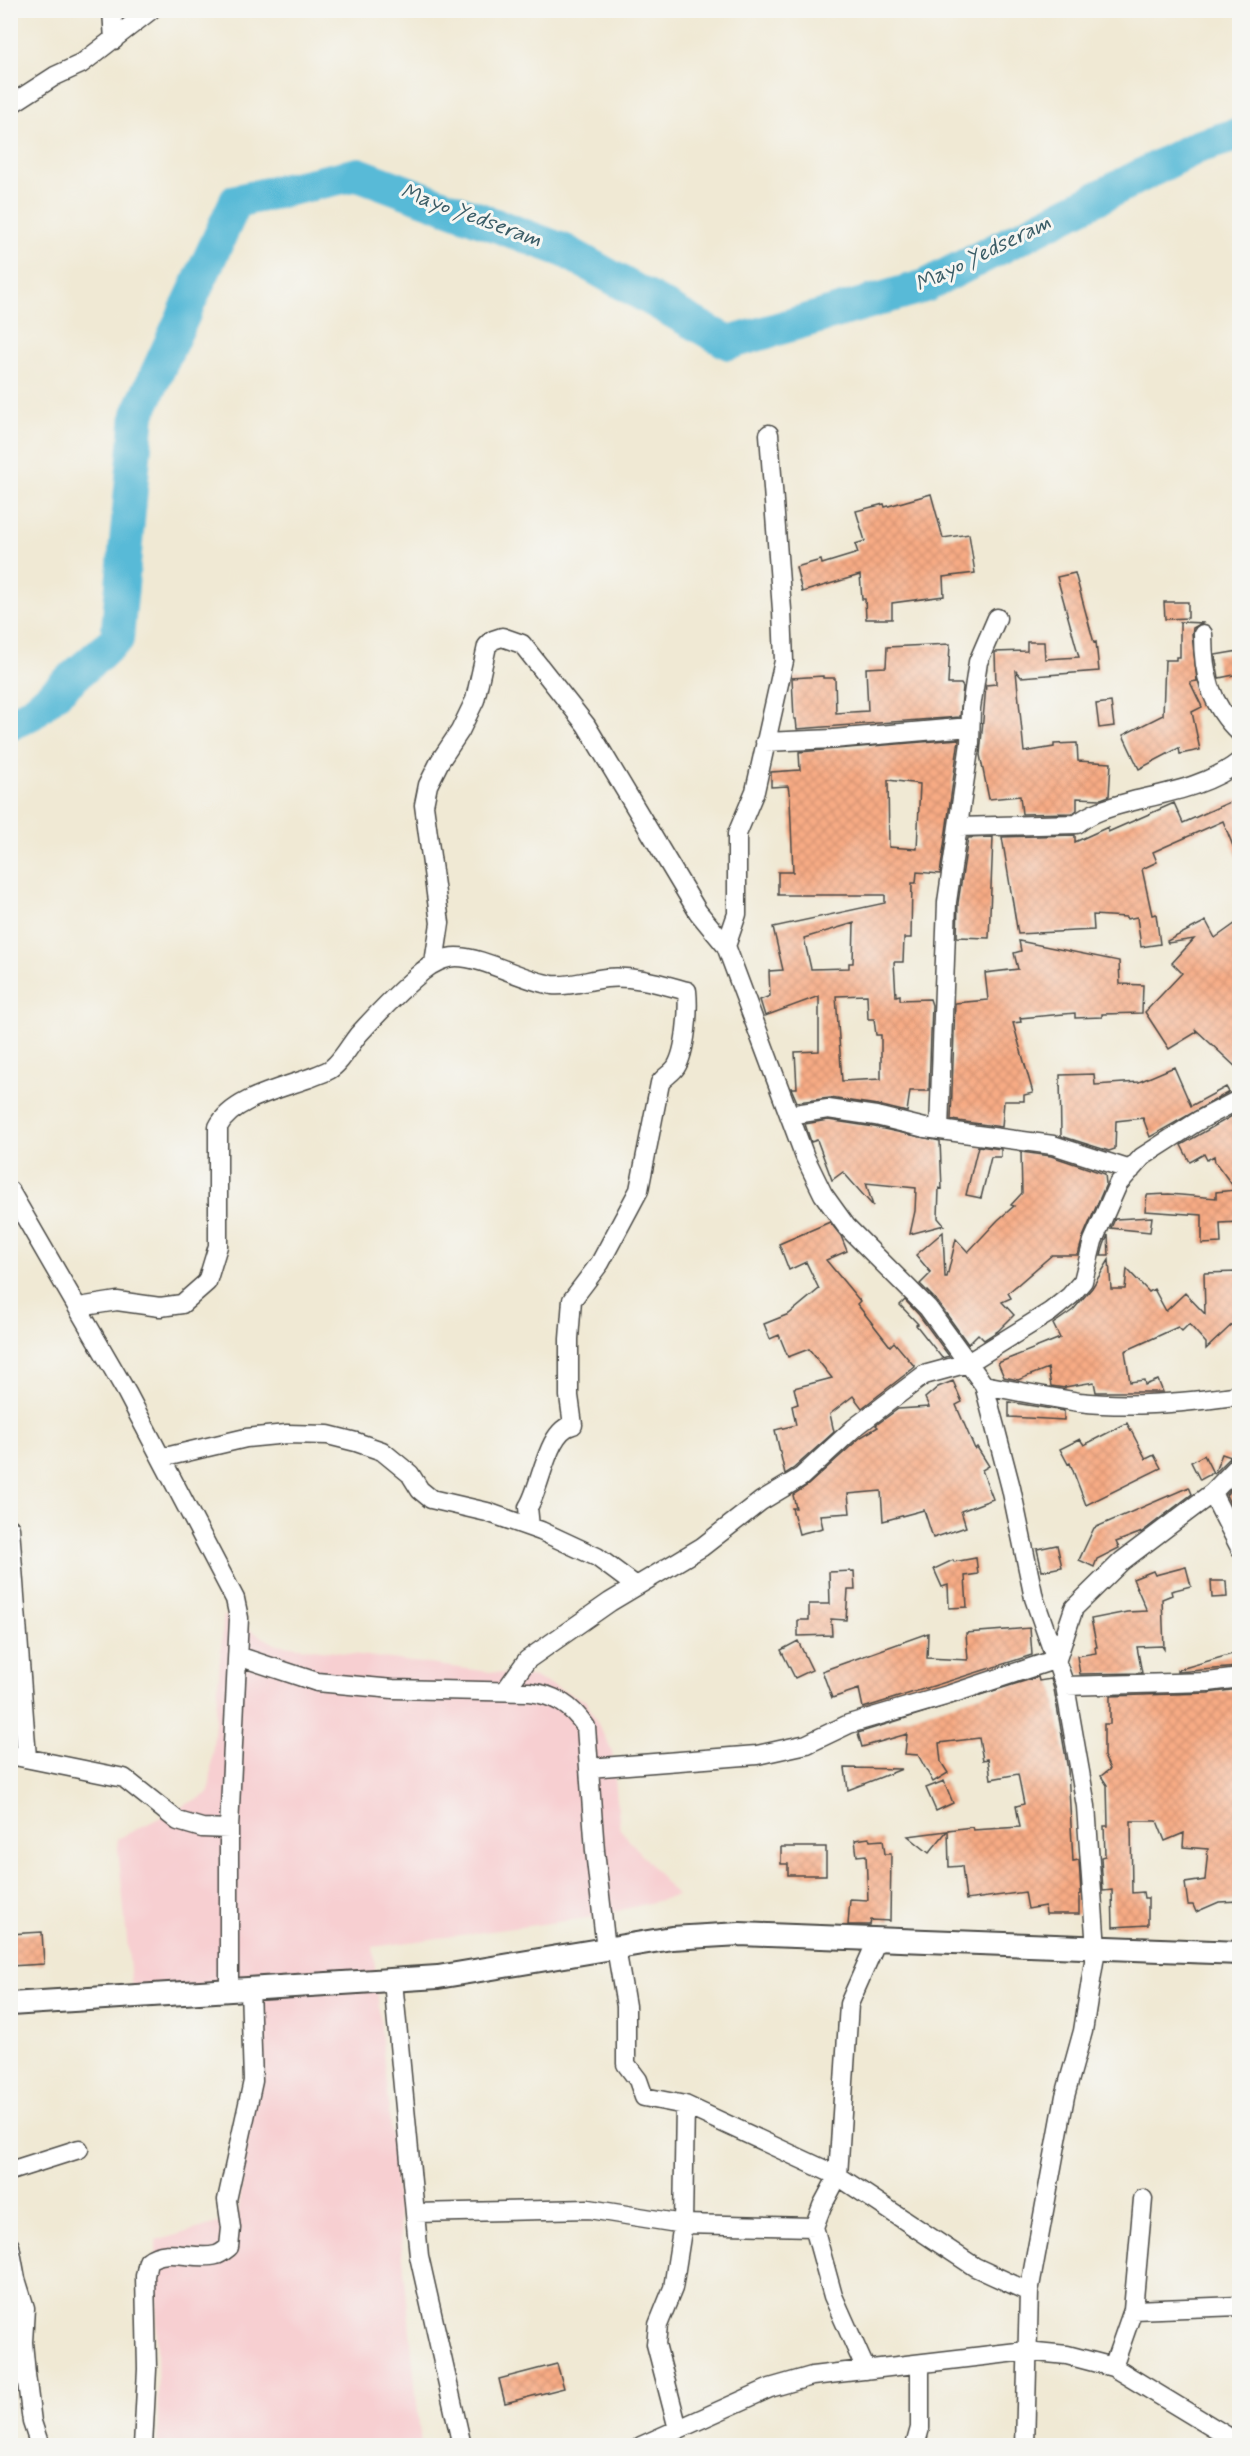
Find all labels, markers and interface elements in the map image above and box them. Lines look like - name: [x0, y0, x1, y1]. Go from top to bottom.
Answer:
- water label: Mayo Yedseram: [397, 178, 545, 254]
- water label: Mayo Yedseram: [910, 209, 1056, 299]

